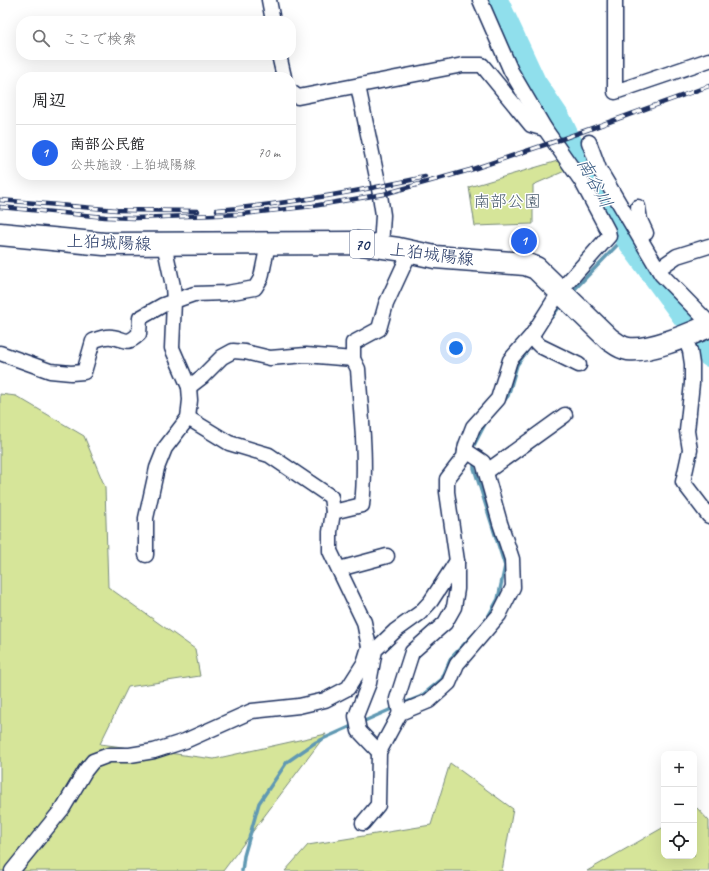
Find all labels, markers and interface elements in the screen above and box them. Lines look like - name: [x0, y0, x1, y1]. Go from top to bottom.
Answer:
- search box: [16, 16, 296, 60]
- icon: search: [30, 27, 52, 49]
- text: ここで検索: [62, 30, 137, 49]
- text: 周辺: [32, 90, 66, 111]
- text: 南部公民館: [70, 135, 145, 154]
- text: 1: [42, 145, 48, 161]
- text: 70 m: [258, 145, 280, 161]
- water label: 南谷川: [572, 154, 618, 212]
- text: 公共施設 · 上狛城陽線: [70, 157, 196, 173]
- park label: 南部公園: [473, 191, 541, 212]
- pin: 1: [511, 226, 537, 256]
- road number: 70: [350, 230, 374, 258]
- street label: 上狛城陽線: [66, 231, 152, 254]
- street label: 上狛城陽線: [388, 239, 475, 270]
- your location: [446, 338, 466, 358]
- map controls: [661, 751, 697, 859]
- button: +: [661, 751, 697, 787]
- button: −: [661, 787, 697, 823]
- button: locate: [661, 823, 697, 859]

